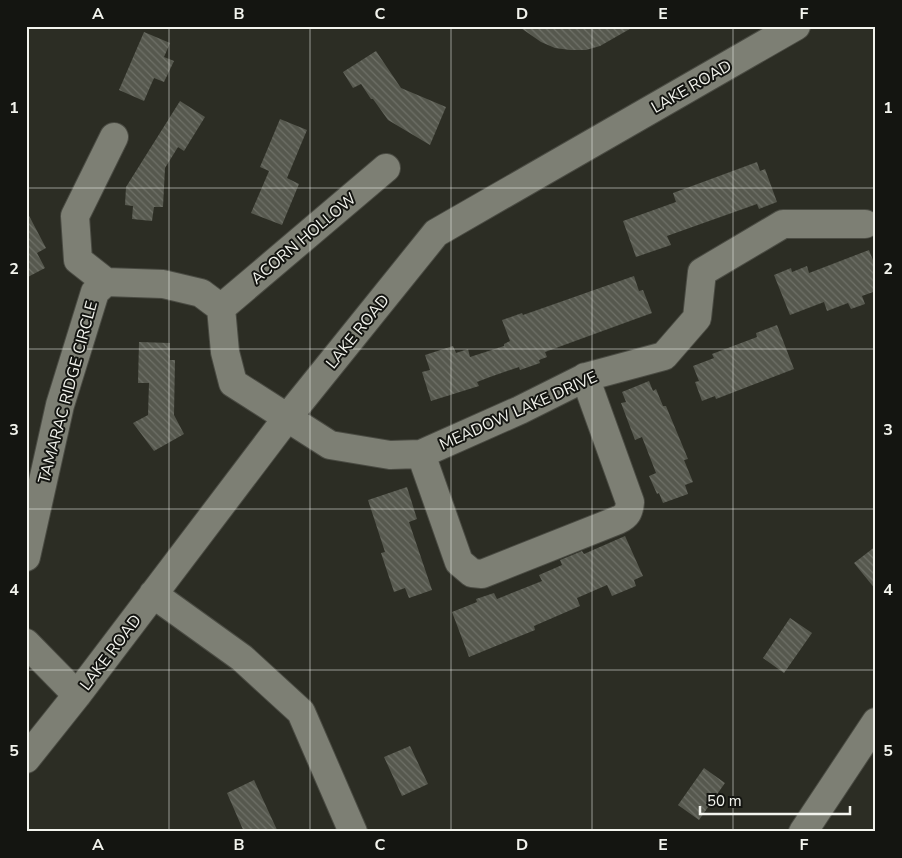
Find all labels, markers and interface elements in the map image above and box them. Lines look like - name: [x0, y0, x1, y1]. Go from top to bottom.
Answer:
- text: A: [92, 3, 104, 25]
- text: B: [233, 3, 245, 25]
- text: C: [375, 3, 386, 25]
- text: D: [516, 3, 528, 25]
- text: E: [658, 3, 668, 25]
- text: F: [800, 3, 809, 25]
- street label: LAKE ROAD: [647, 55, 736, 119]
- text: 1: [9, 97, 19, 119]
- text: 1: [883, 97, 893, 119]
- street label: ACORN HOLLOW: [246, 188, 361, 290]
- text: 2: [9, 258, 19, 280]
- text: 2: [883, 258, 893, 280]
- street label: LAKE ROAD: [321, 290, 395, 373]
- street label: TAMARAC RIDGE CIRCLE: [33, 298, 103, 486]
- street label: MEADOW LAKE DRIVE: [436, 366, 601, 456]
- text: 3: [9, 419, 19, 441]
- text: 3: [883, 419, 893, 441]
- text: 4: [9, 579, 19, 601]
- text: 4: [883, 579, 893, 601]
- street label: LAKE ROAD: [75, 610, 147, 695]
- text: 5: [9, 740, 19, 762]
- text: 5: [883, 740, 893, 762]
- scale bar: [700, 783, 850, 815]
- text: 50 m: [707, 791, 742, 811]
- text: A: [92, 834, 104, 856]
- text: B: [233, 834, 245, 856]
- text: C: [375, 834, 386, 856]
- text: D: [516, 834, 528, 856]
- text: E: [658, 834, 668, 856]
- text: F: [800, 834, 809, 856]

